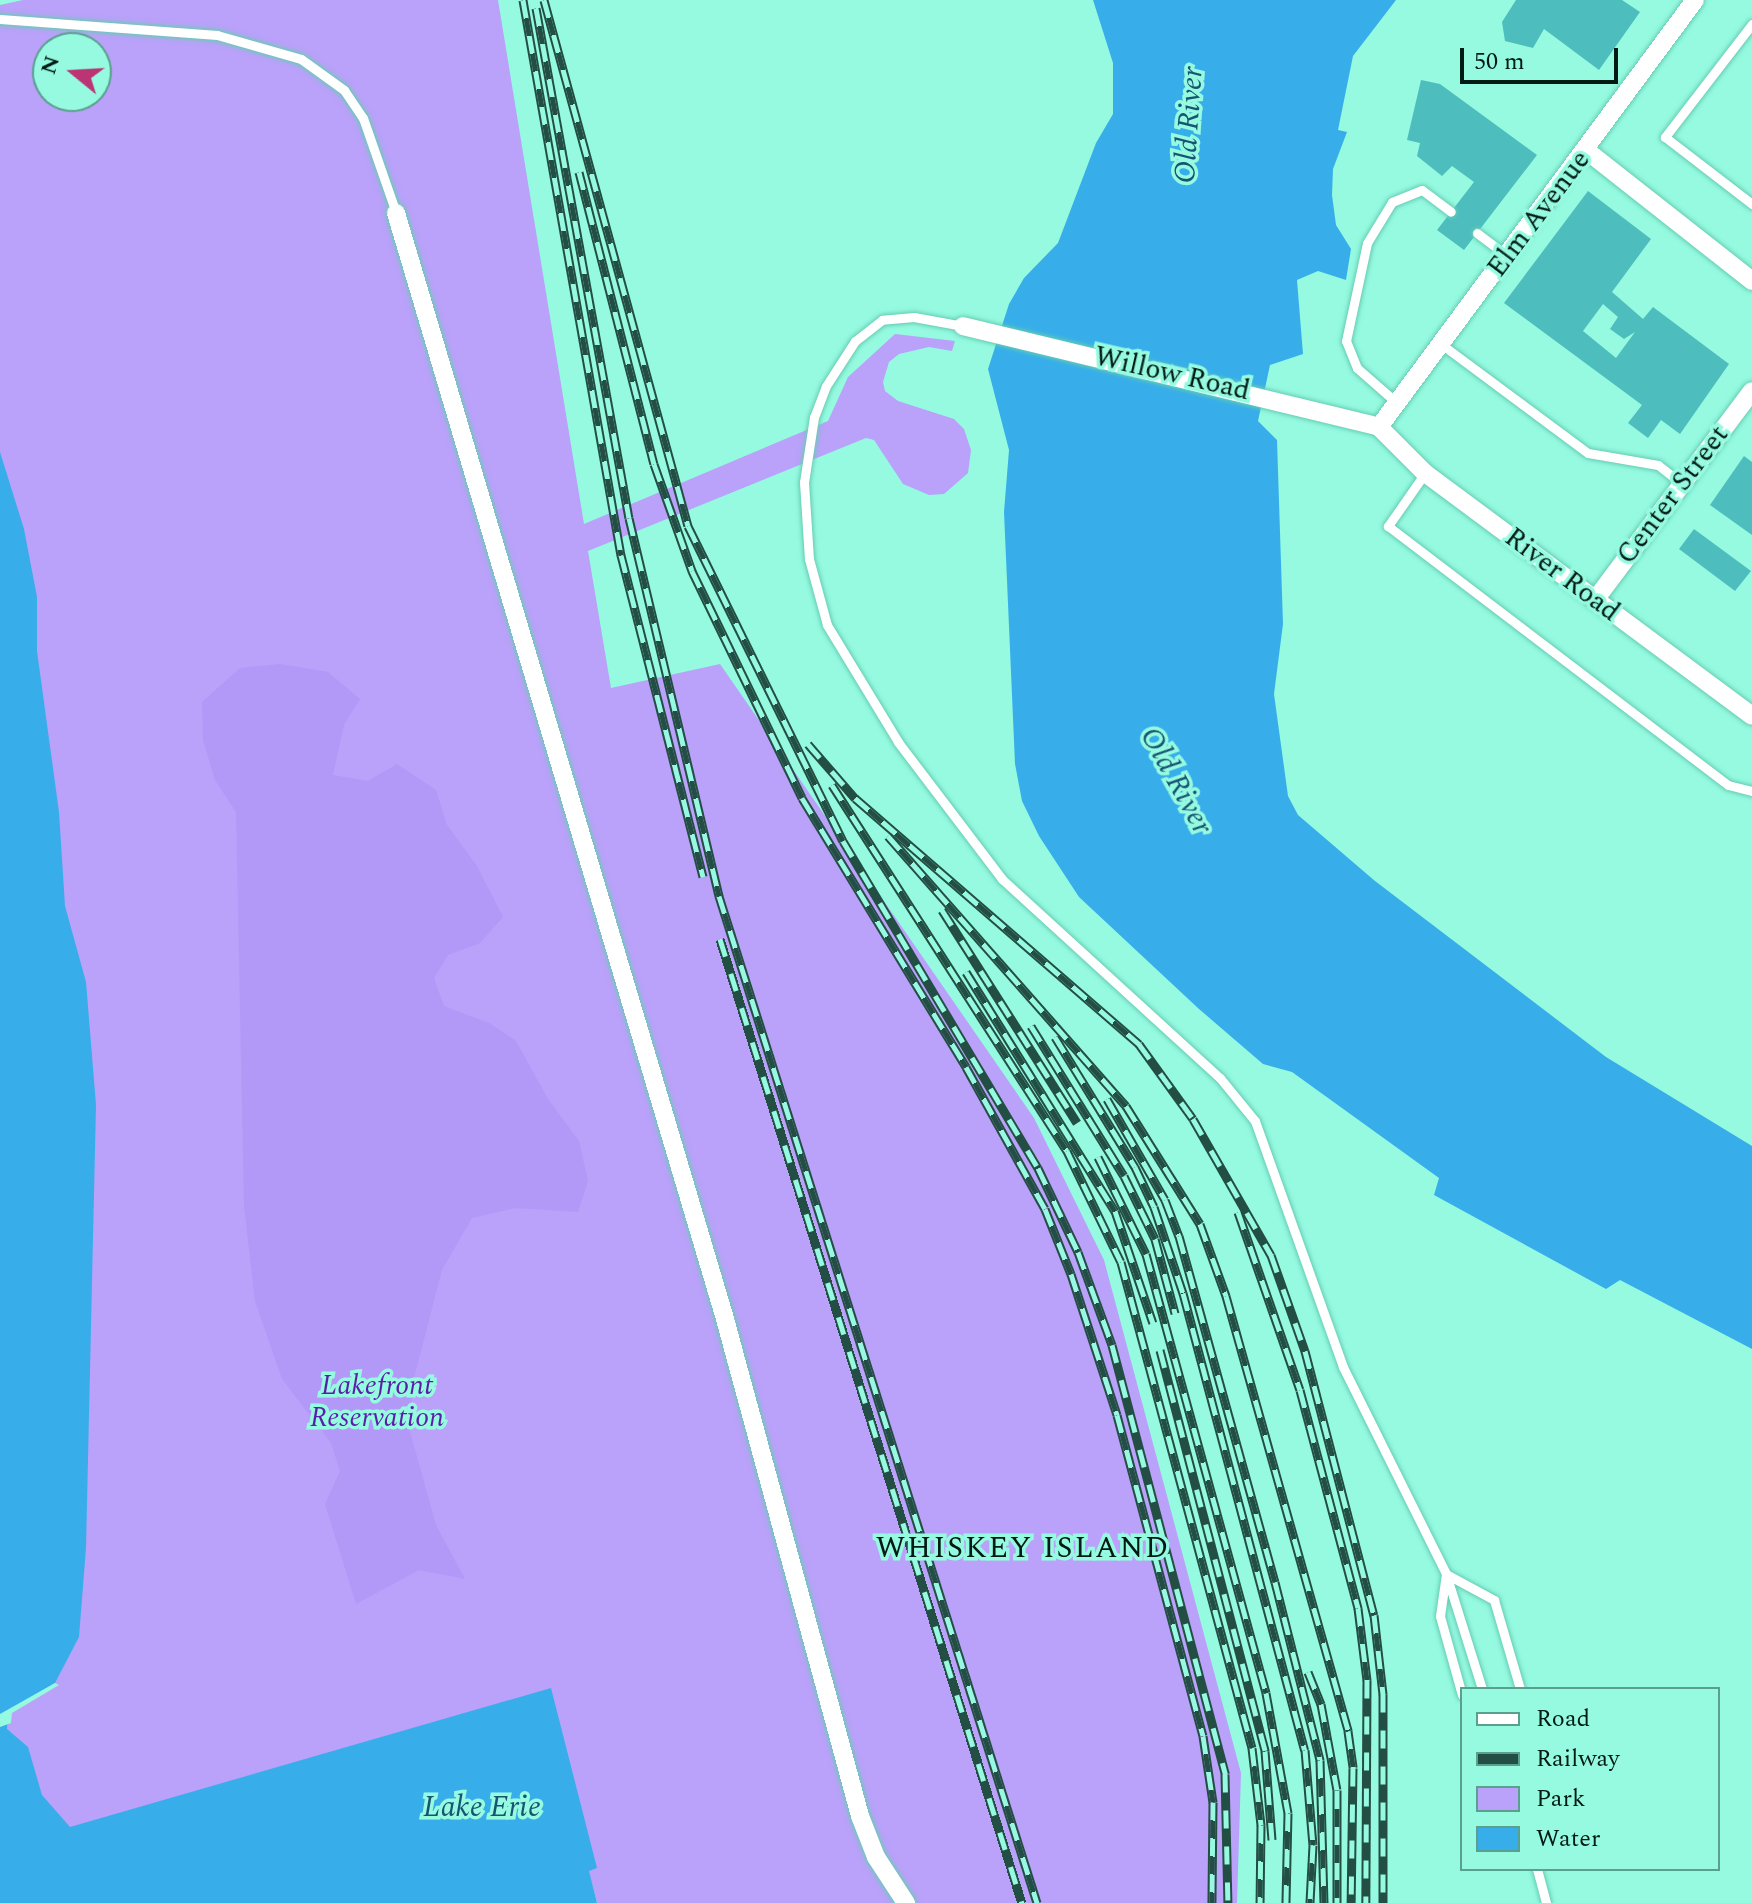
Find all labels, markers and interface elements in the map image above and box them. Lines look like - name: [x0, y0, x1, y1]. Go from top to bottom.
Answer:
- north arrow: [32, 32, 112, 112]
- scale bar: [1464, 32, 1622, 82]
- text: 50 m: [1474, 44, 1525, 80]
- text: N: [32, 51, 69, 79]
- water label: Old River: [1167, 65, 1211, 185]
- street label: Elm Avenue: [1480, 144, 1598, 284]
- street label: Willow Road: [1091, 340, 1253, 408]
- street label: Center Street: [1610, 419, 1736, 571]
- street label: River Road: [1498, 521, 1626, 629]
- water label: Old River: [1132, 721, 1220, 841]
- park label: Lakefront Reservation: [310, 1369, 444, 1435]
- district label: WHISKEY ISLAND: [876, 1530, 1170, 1566]
- legend: [1460, 1687, 1720, 1871]
- text: Road: [1536, 1701, 1590, 1737]
- text: Railway: [1536, 1741, 1620, 1777]
- text: Park: [1536, 1781, 1586, 1817]
- water label: Lake Erie: [423, 1789, 541, 1825]
- text: Water: [1536, 1821, 1600, 1857]

